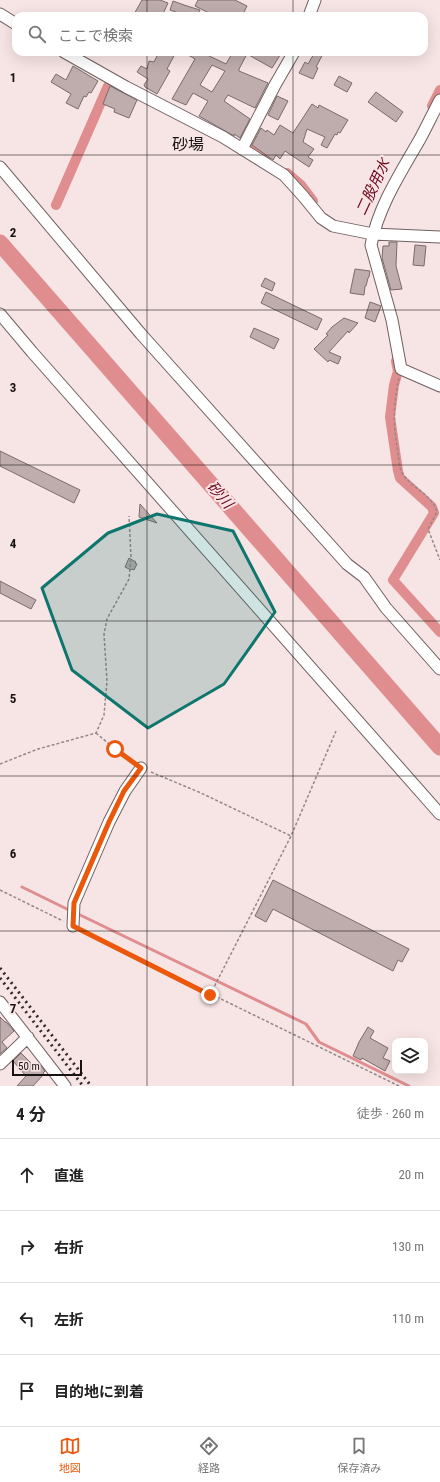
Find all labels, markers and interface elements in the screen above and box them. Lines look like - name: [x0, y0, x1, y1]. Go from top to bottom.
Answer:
- search box: [12, 12, 428, 56]
- icon: search: [26, 23, 48, 45]
- text: ここで検索: [58, 27, 133, 45]
- text: 1: [10, 70, 16, 85]
- district label: 砂場: [172, 135, 204, 154]
- water label: 二股用水: [352, 154, 395, 218]
- text: 2: [10, 225, 17, 240]
- text: 3: [10, 380, 16, 395]
- water label: 砂川: [203, 478, 238, 514]
- text: 4: [10, 536, 17, 551]
- text: 5: [10, 691, 17, 706]
- route start: [106, 740, 124, 758]
- text: 6: [10, 846, 17, 861]
- route end: [201, 986, 219, 1004]
- text: 7: [10, 1001, 17, 1016]
- map controls: [392, 1038, 428, 1074]
- button: layers: [392, 1038, 428, 1074]
- scale bar: [12, 1058, 82, 1077]
- text: 50 m: [18, 1060, 40, 1073]
- text: 4 分: [16, 1104, 46, 1124]
- text: 徒歩 · 260 m: [357, 1106, 424, 1121]
- icon: ahead: [16, 1164, 38, 1186]
- text: 直進: [54, 1167, 84, 1185]
- text: 20 m: [398, 1167, 424, 1182]
- icon: right: [16, 1236, 38, 1258]
- text: 右折: [54, 1239, 84, 1257]
- text: 130 m: [392, 1239, 424, 1254]
- icon: left: [16, 1308, 38, 1330]
- text: 左折: [54, 1311, 84, 1329]
- text: 110 m: [392, 1311, 424, 1326]
- icon: arrive: [16, 1380, 38, 1402]
- text: 目的地に到着: [54, 1383, 144, 1401]
- tab: 地図: [59, 1435, 81, 1475]
- tab: 経路: [198, 1435, 220, 1475]
- tab: 保存済み: [337, 1435, 381, 1475]

